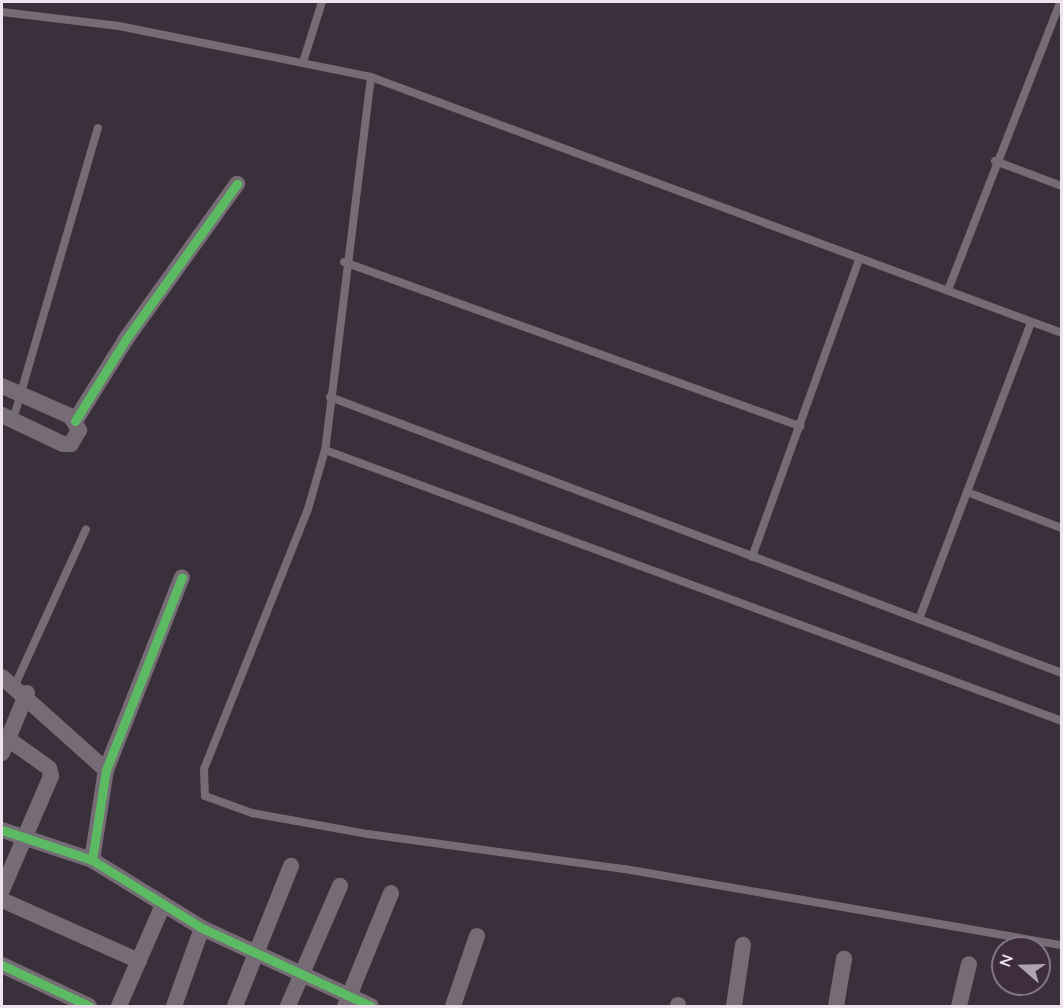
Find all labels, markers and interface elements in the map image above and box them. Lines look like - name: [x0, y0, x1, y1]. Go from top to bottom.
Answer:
- north arrow: [991, 936, 1051, 996]
- text: N: [995, 952, 1017, 969]

